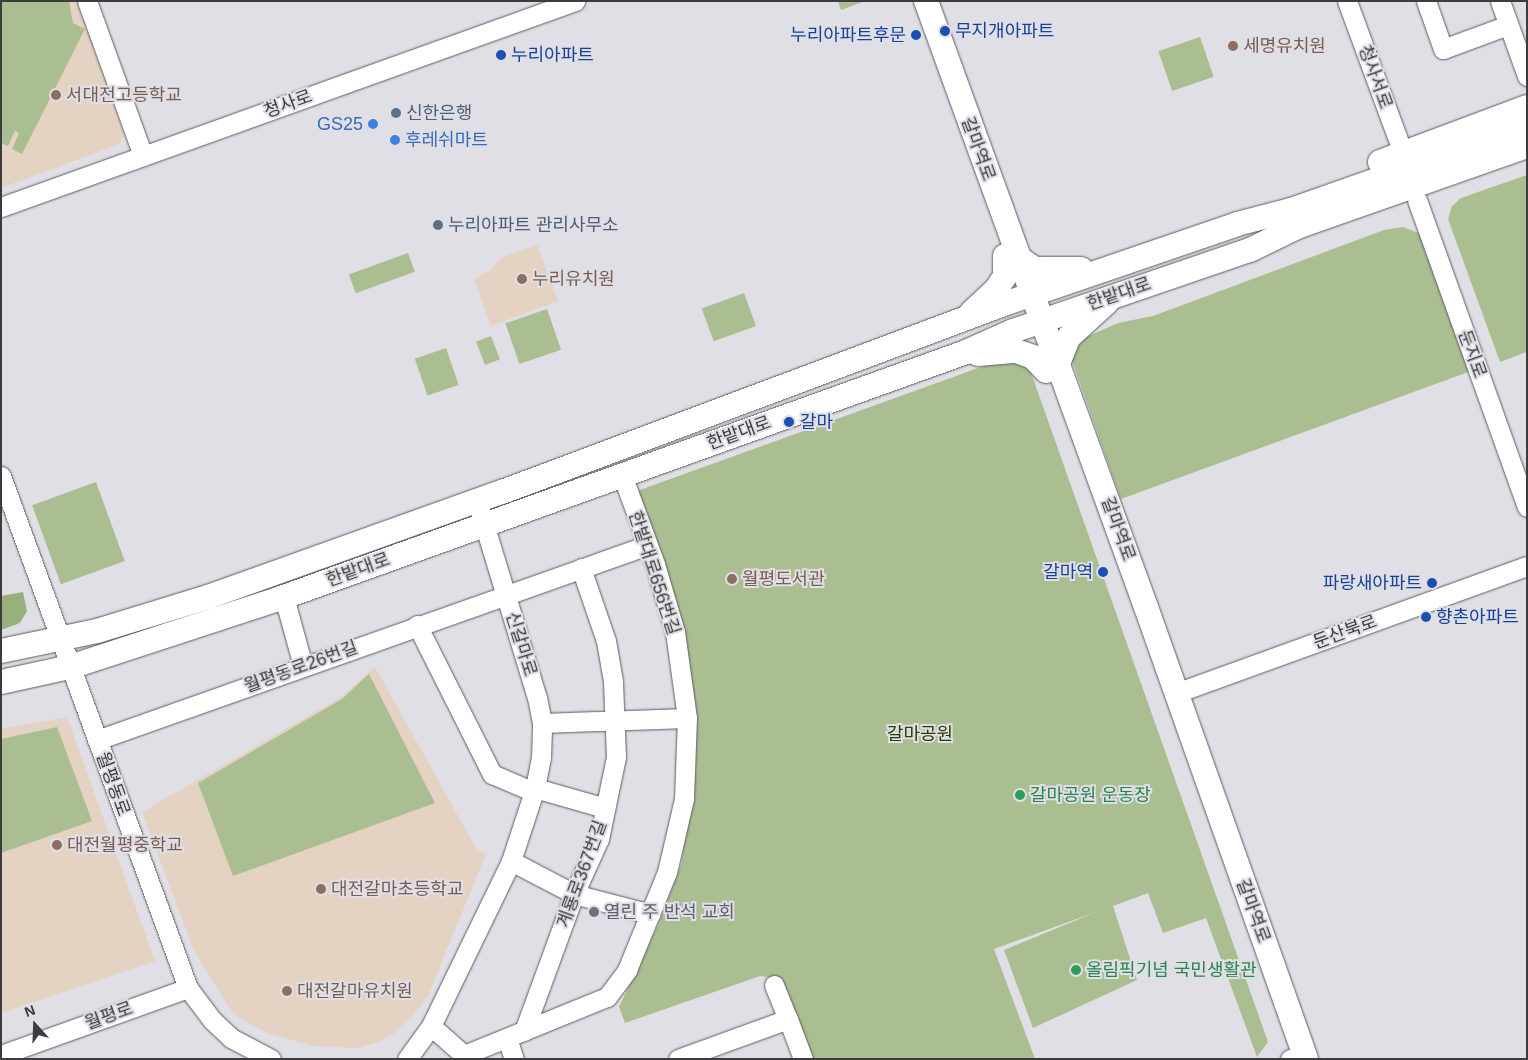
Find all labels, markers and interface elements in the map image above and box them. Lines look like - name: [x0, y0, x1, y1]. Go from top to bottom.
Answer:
- place label: 무지개아파트: [955, 20, 1054, 42]
- place label: 누리아파트후문: [790, 24, 906, 46]
- marker: 무지개아파트: [939, 25, 951, 37]
- marker: 누리아파트후문: [910, 29, 922, 41]
- place label: 세명유치원: [1243, 35, 1326, 57]
- marker: 세명유치원: [1227, 40, 1239, 52]
- street label: 청사서로: [1354, 42, 1396, 112]
- place label: 누리아파트: [511, 44, 594, 66]
- marker: 누리아파트: [495, 49, 507, 61]
- place label: 서대전고등학교: [66, 84, 182, 106]
- street label: 청사로: [261, 85, 315, 123]
- marker: 서대전고등학교: [50, 89, 62, 101]
- place label: 신한은행: [406, 102, 472, 124]
- marker: 신한은행: [390, 107, 402, 119]
- place label: GS25: [317, 113, 363, 135]
- street label: 갈마역로: [957, 114, 999, 184]
- marker: GS25: [367, 118, 379, 130]
- place label: 후레쉬마트: [405, 129, 488, 151]
- marker: 후레쉬마트: [389, 134, 401, 146]
- place label: 누리아파트 관리사무소: [448, 214, 619, 236]
- marker: 누리아파트 관리사무소: [432, 219, 444, 231]
- place label: 누리유치원: [532, 268, 615, 290]
- marker: 누리유치원: [516, 273, 528, 285]
- street label: 한밭대로: [1084, 273, 1154, 315]
- street label: 둔지로: [1453, 327, 1491, 381]
- place label: 갈마: [800, 411, 833, 433]
- street label: 한밭대로: [704, 412, 774, 454]
- marker: 갈마: [782, 415, 796, 429]
- street label: 갈마역로: [1097, 494, 1139, 564]
- street label: 한밭대로656번길: [624, 508, 684, 638]
- street label: 한밭대로: [323, 549, 393, 591]
- place label: 갈마역: [1043, 561, 1093, 583]
- marker: 갈마역: [1097, 566, 1109, 578]
- place label: 월평도서관: [742, 568, 825, 590]
- place label: 파랑새아파트: [1323, 572, 1422, 594]
- marker: 월평도서관: [726, 573, 738, 585]
- marker: 파랑새아파트: [1426, 577, 1438, 589]
- place label: 향촌아파트: [1436, 606, 1519, 628]
- street label: 신갈마로: [501, 609, 541, 679]
- street label: 둔산북로: [1310, 611, 1380, 653]
- marker: 향촌아파트: [1420, 611, 1432, 623]
- street label: 월평동로26번길: [241, 636, 361, 698]
- park label: 갈마공원: [887, 723, 953, 745]
- street label: 월평동로: [92, 749, 134, 819]
- place label: 갈마공원 운동장: [1030, 784, 1151, 806]
- marker: 갈마공원 운동장: [1014, 789, 1026, 801]
- street label: 계룡로367번길: [553, 817, 611, 931]
- place label: 대전월평중학교: [67, 834, 183, 856]
- marker: 대전월평중학교: [51, 839, 63, 851]
- street label: 갈마역로: [1232, 876, 1274, 946]
- place label: 대전갈마초등학교: [331, 878, 463, 900]
- marker: 대전갈마초등학교: [315, 883, 327, 895]
- place label: 열린 주 반석 교회: [604, 901, 735, 923]
- marker: 열린 주 반석 교회: [588, 906, 600, 918]
- place label: 올림픽기념 국민생활관: [1086, 959, 1257, 981]
- marker: 올림픽기념 국민생활관: [1070, 964, 1082, 976]
- place label: 대전갈마유치원: [297, 980, 413, 1002]
- marker: 대전갈마유치원: [281, 985, 293, 997]
- street label: 월평로: [82, 997, 136, 1035]
- north arrow: [10, 1000, 60, 1050]
- text: N: [22, 1002, 37, 1020]

